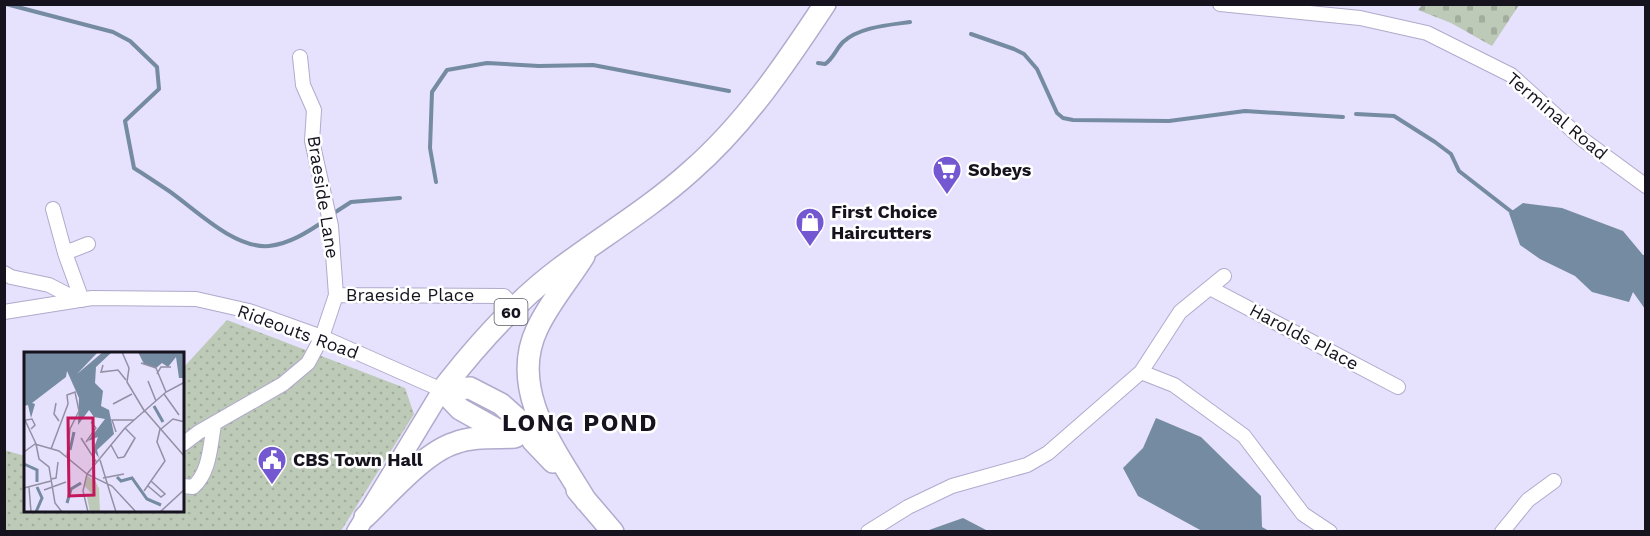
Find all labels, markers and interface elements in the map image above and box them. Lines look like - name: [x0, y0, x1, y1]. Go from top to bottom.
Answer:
- street label: Terminal Road: [1503, 67, 1612, 164]
- street label: Braeside Lane: [303, 134, 344, 260]
- supermarket icon: Sobeys: [931, 154, 963, 196]
- place label: Sobeys: [968, 159, 1032, 180]
- place label: First Choice Haircutters: [831, 201, 938, 243]
- shop icon: First Choice Haircutters: [794, 206, 826, 248]
- street label: Braeside Place: [346, 284, 474, 305]
- road number: 60: [494, 299, 528, 325]
- street label: Harolds Place: [1246, 299, 1362, 374]
- street label: Rideouts Road: [235, 300, 362, 363]
- inset map: [24, 352, 184, 512]
- district label: LONG POND: [502, 409, 658, 437]
- public building icon: CBS Town Hall: [256, 444, 288, 486]
- place label: CBS Town Hall: [293, 449, 423, 470]

